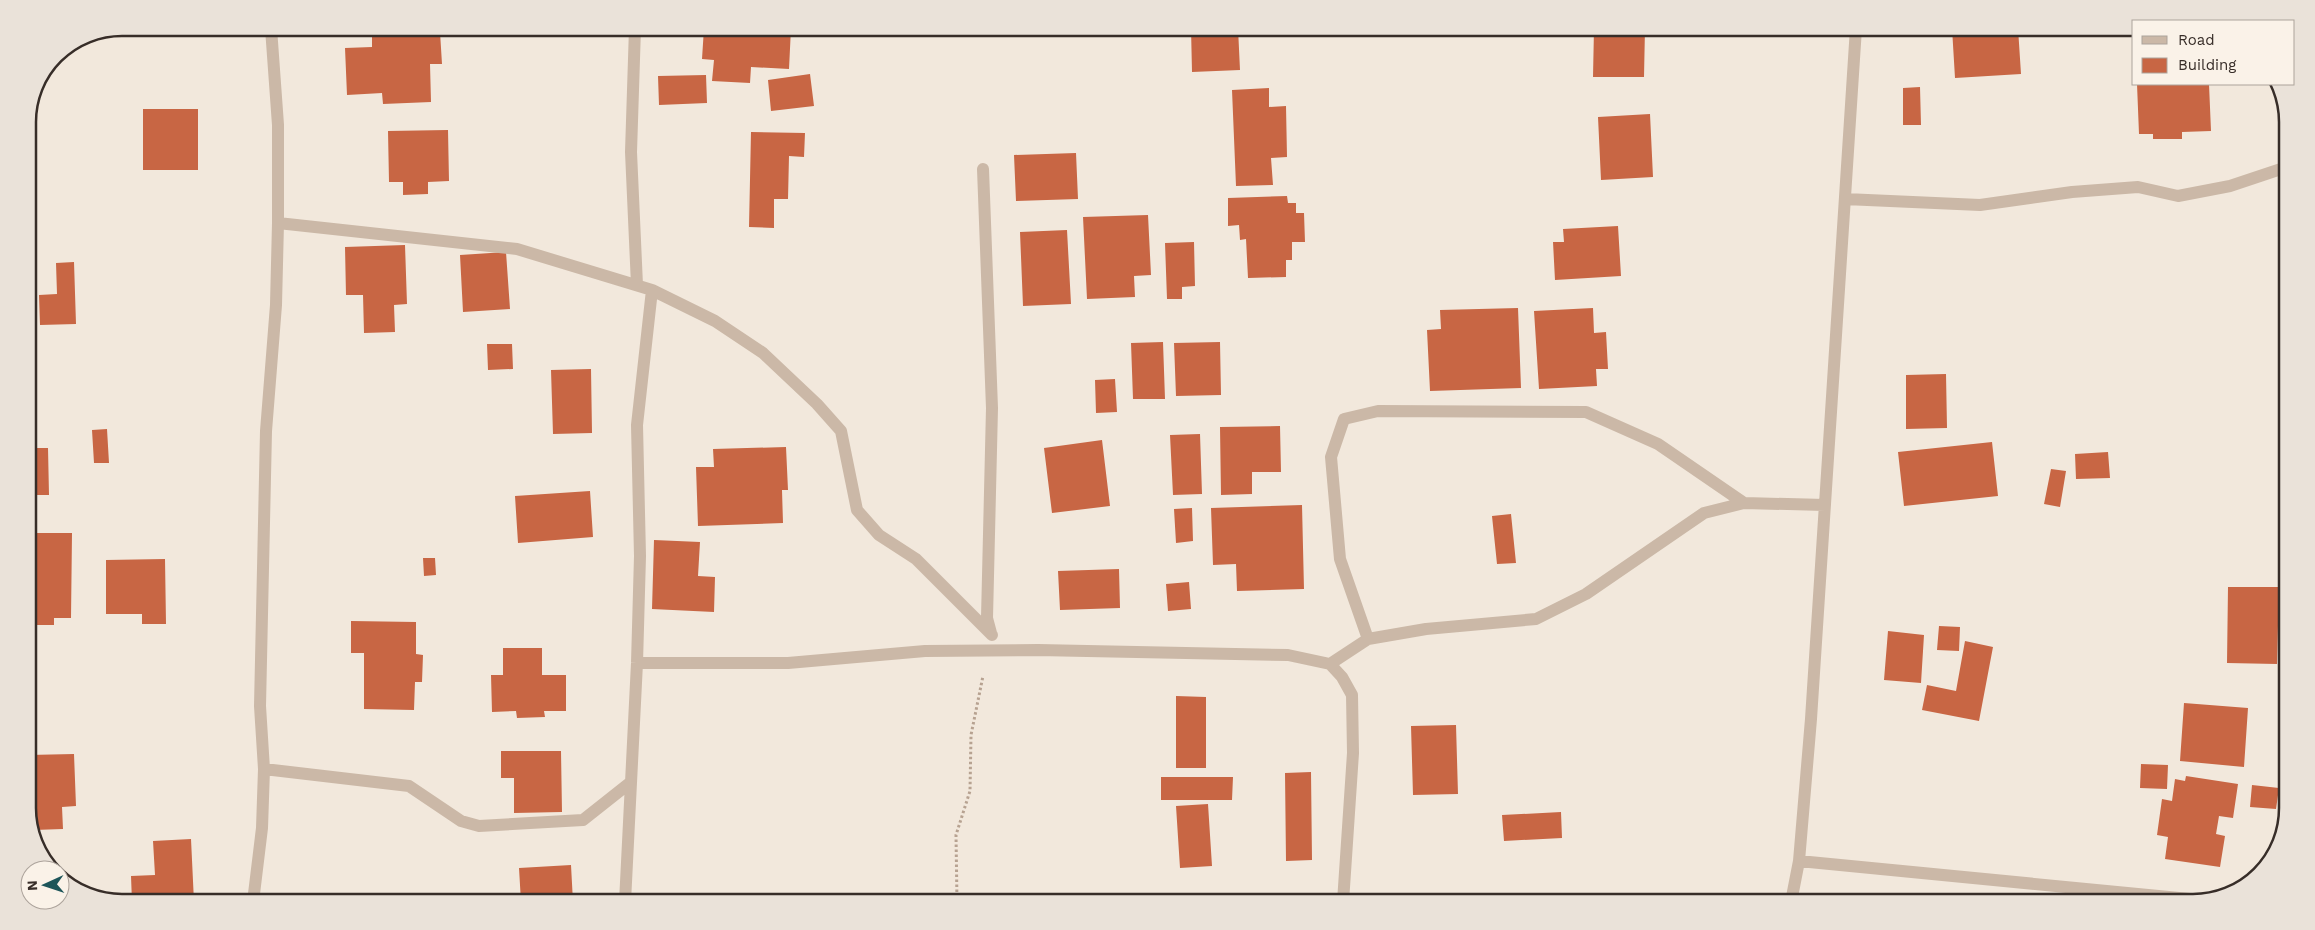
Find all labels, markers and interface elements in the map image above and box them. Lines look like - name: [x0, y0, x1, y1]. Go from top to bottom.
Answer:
- legend: [2132, 20, 2295, 85]
- text: Road: [2178, 31, 2215, 49]
- text: Building: [2178, 56, 2236, 74]
- north arrow: [20, 860, 70, 910]
- text: N: [24, 880, 40, 891]

